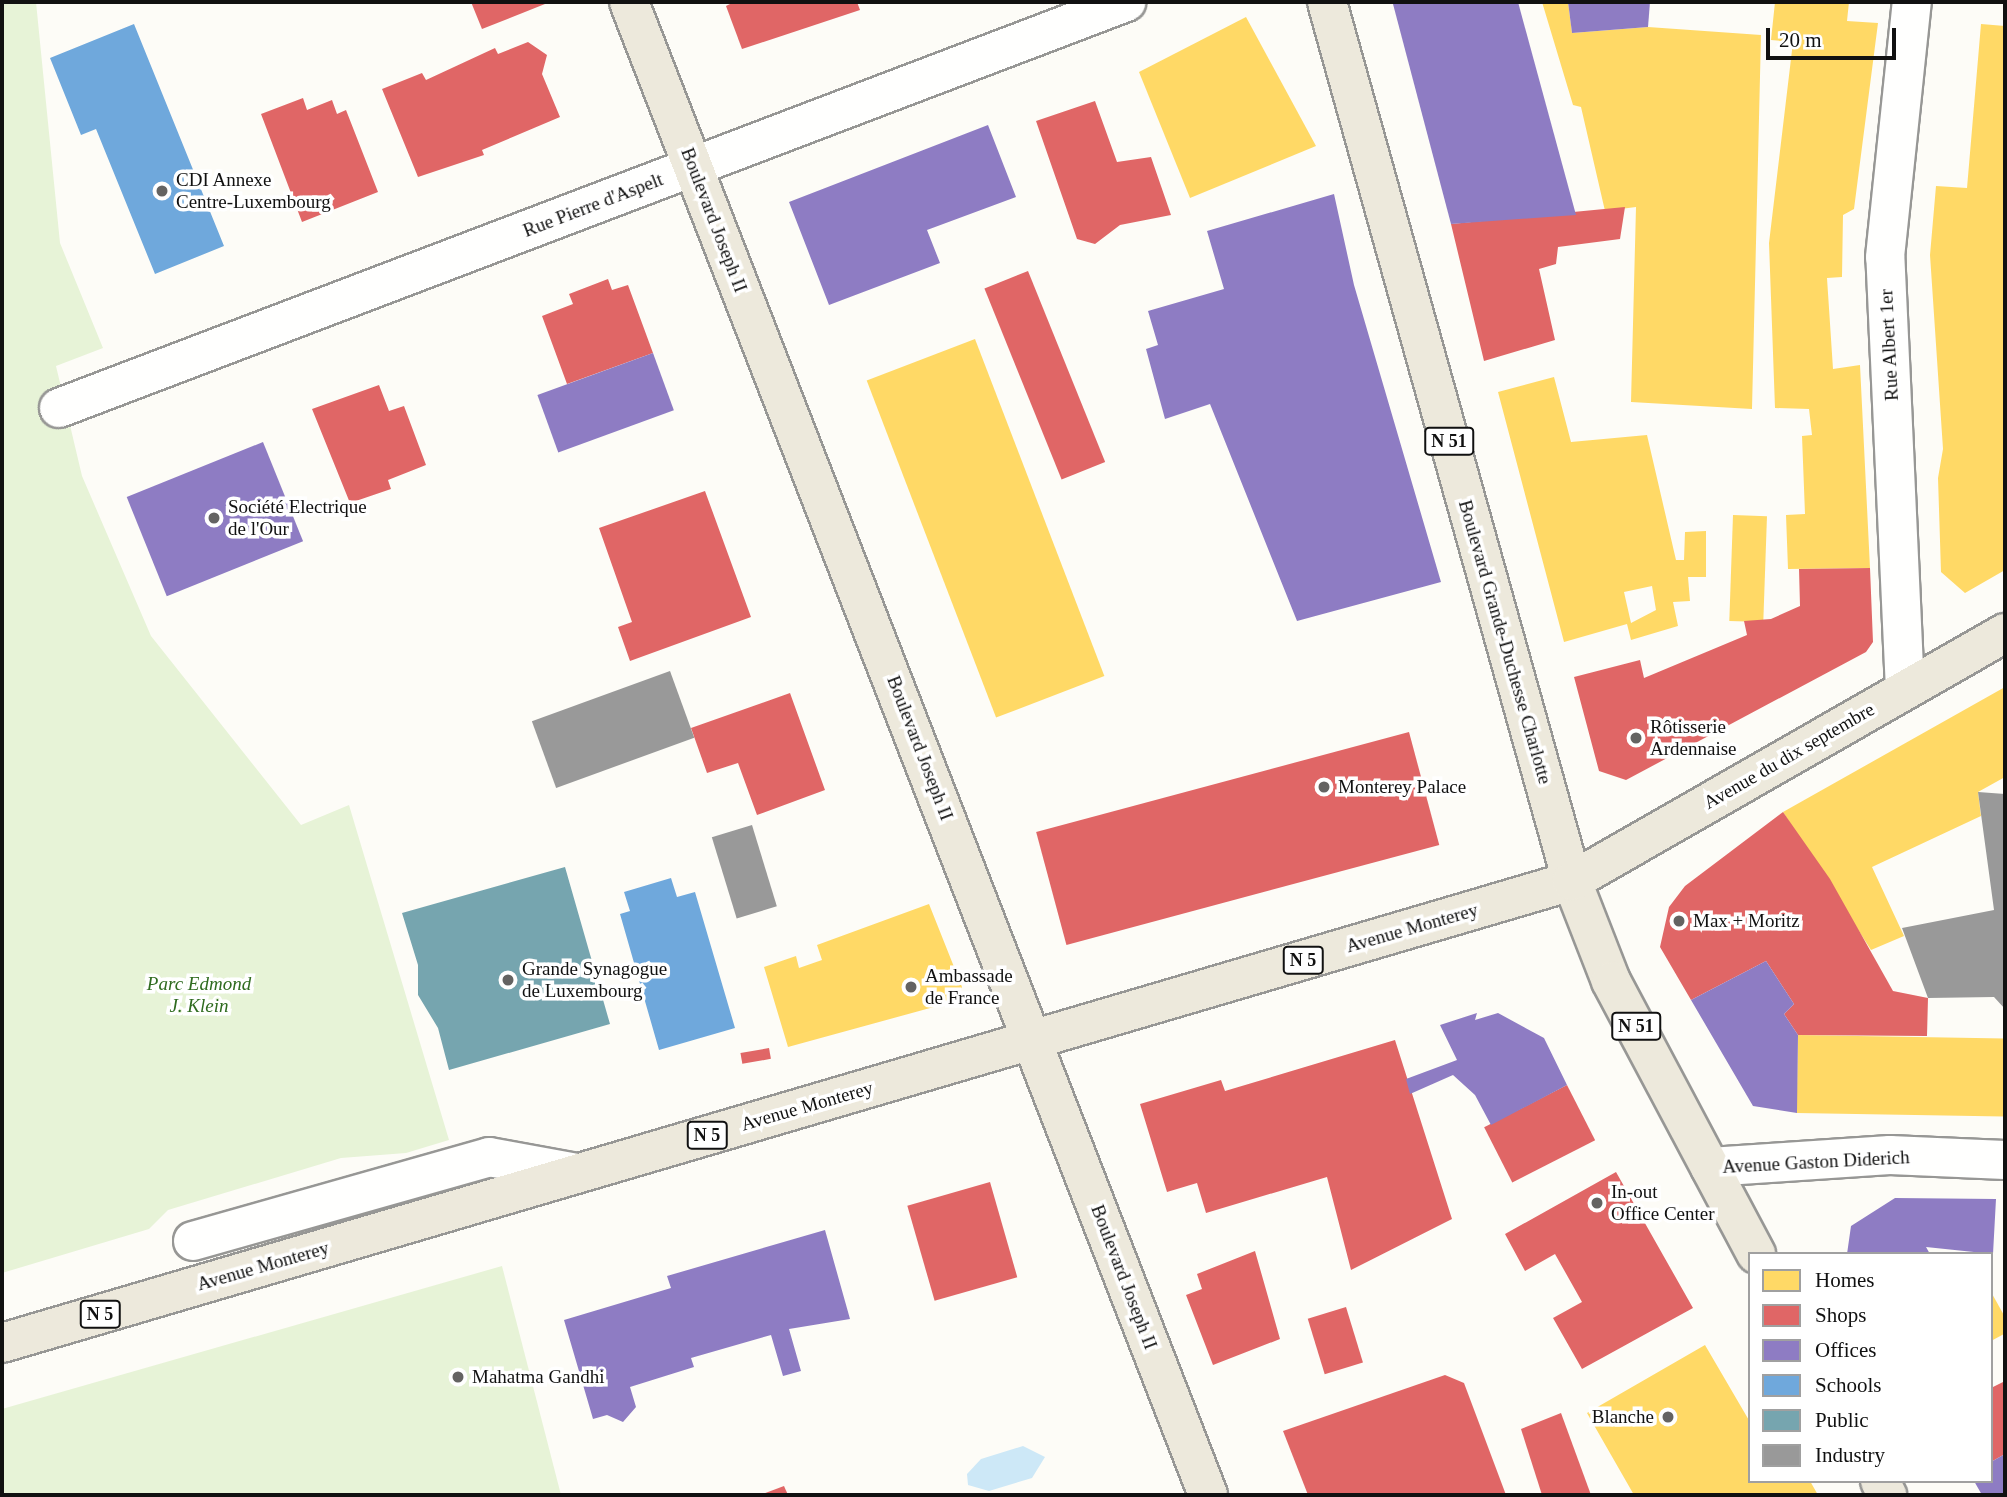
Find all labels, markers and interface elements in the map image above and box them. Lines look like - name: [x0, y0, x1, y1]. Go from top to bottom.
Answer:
- scale bar: [1769, 14, 1898, 58]
- text: 20 m: [1779, 28, 1822, 52]
- street label: Boulevard Joseph II: [676, 144, 752, 296]
- street label: Rue Pierre d'Aspelt: [520, 168, 666, 242]
- place label: CDI Annexe Centre-Luxembourg: [176, 169, 331, 213]
- marker: CDI Annexe Centre-Luxembourg: [154, 183, 170, 199]
- street label: Rue Albert 1er: [1875, 288, 1903, 402]
- road number: N 51: [1423, 426, 1475, 456]
- place label: Société Electrique de l'Our: [228, 496, 367, 540]
- street label: Boulevard Grande-Duchesse Charlotte: [1453, 497, 1557, 787]
- marker: Société Electrique de l'Our: [206, 510, 222, 526]
- street label: Boulevard Joseph II: [882, 672, 958, 824]
- street label: Avenue du dix septembre: [1700, 698, 1878, 814]
- place label: Rôtisserie Ardennaise: [1650, 716, 1737, 760]
- marker: Rôtisserie Ardennaise: [1628, 730, 1644, 746]
- place label: Monterey Palace: [1338, 776, 1466, 798]
- marker: Monterey Palace: [1316, 779, 1332, 795]
- street label: Avenue Monterey: [1343, 898, 1481, 958]
- place label: Max + Moritz: [1693, 910, 1800, 932]
- marker: Max + Moritz: [1671, 913, 1687, 929]
- road number: N 5: [1282, 945, 1324, 974]
- place label: Grande Synagogue de Luxembourg: [522, 958, 667, 1002]
- place label: Ambassade de France: [925, 965, 1013, 1009]
- marker: Grande Synagogue de Luxembourg: [500, 972, 516, 988]
- park label: Parc Edmond J. Klein: [147, 973, 251, 1017]
- marker: Ambassade de France: [903, 979, 919, 995]
- road number: N 51: [1610, 1012, 1662, 1041]
- street label: Avenue Monterey: [738, 1076, 876, 1136]
- road number: N 5: [686, 1120, 728, 1150]
- street label: Avenue Gaston Diderich: [1722, 1146, 1910, 1178]
- place label: In-out Office Center: [1611, 1181, 1715, 1225]
- marker: In-out Office Center: [1589, 1195, 1605, 1211]
- street label: Boulevard Joseph II: [1086, 1201, 1162, 1353]
- street label: Avenue Monterey: [194, 1236, 332, 1296]
- legend: [1748, 1252, 1993, 1483]
- text: Homes: [1815, 1268, 1875, 1292]
- road number: N 5: [79, 1300, 121, 1329]
- text: Shops: [1815, 1303, 1866, 1327]
- text: Offices: [1815, 1338, 1876, 1362]
- place label: Mahatma Gandhi: [472, 1366, 604, 1388]
- marker: Mahatma Gandhi: [450, 1369, 466, 1385]
- text: Schools: [1815, 1373, 1882, 1397]
- place label: Blanche: [1592, 1406, 1654, 1428]
- text: Public: [1815, 1408, 1869, 1432]
- marker: Blanche: [1660, 1409, 1676, 1425]
- text: Industry: [1815, 1443, 1885, 1467]

